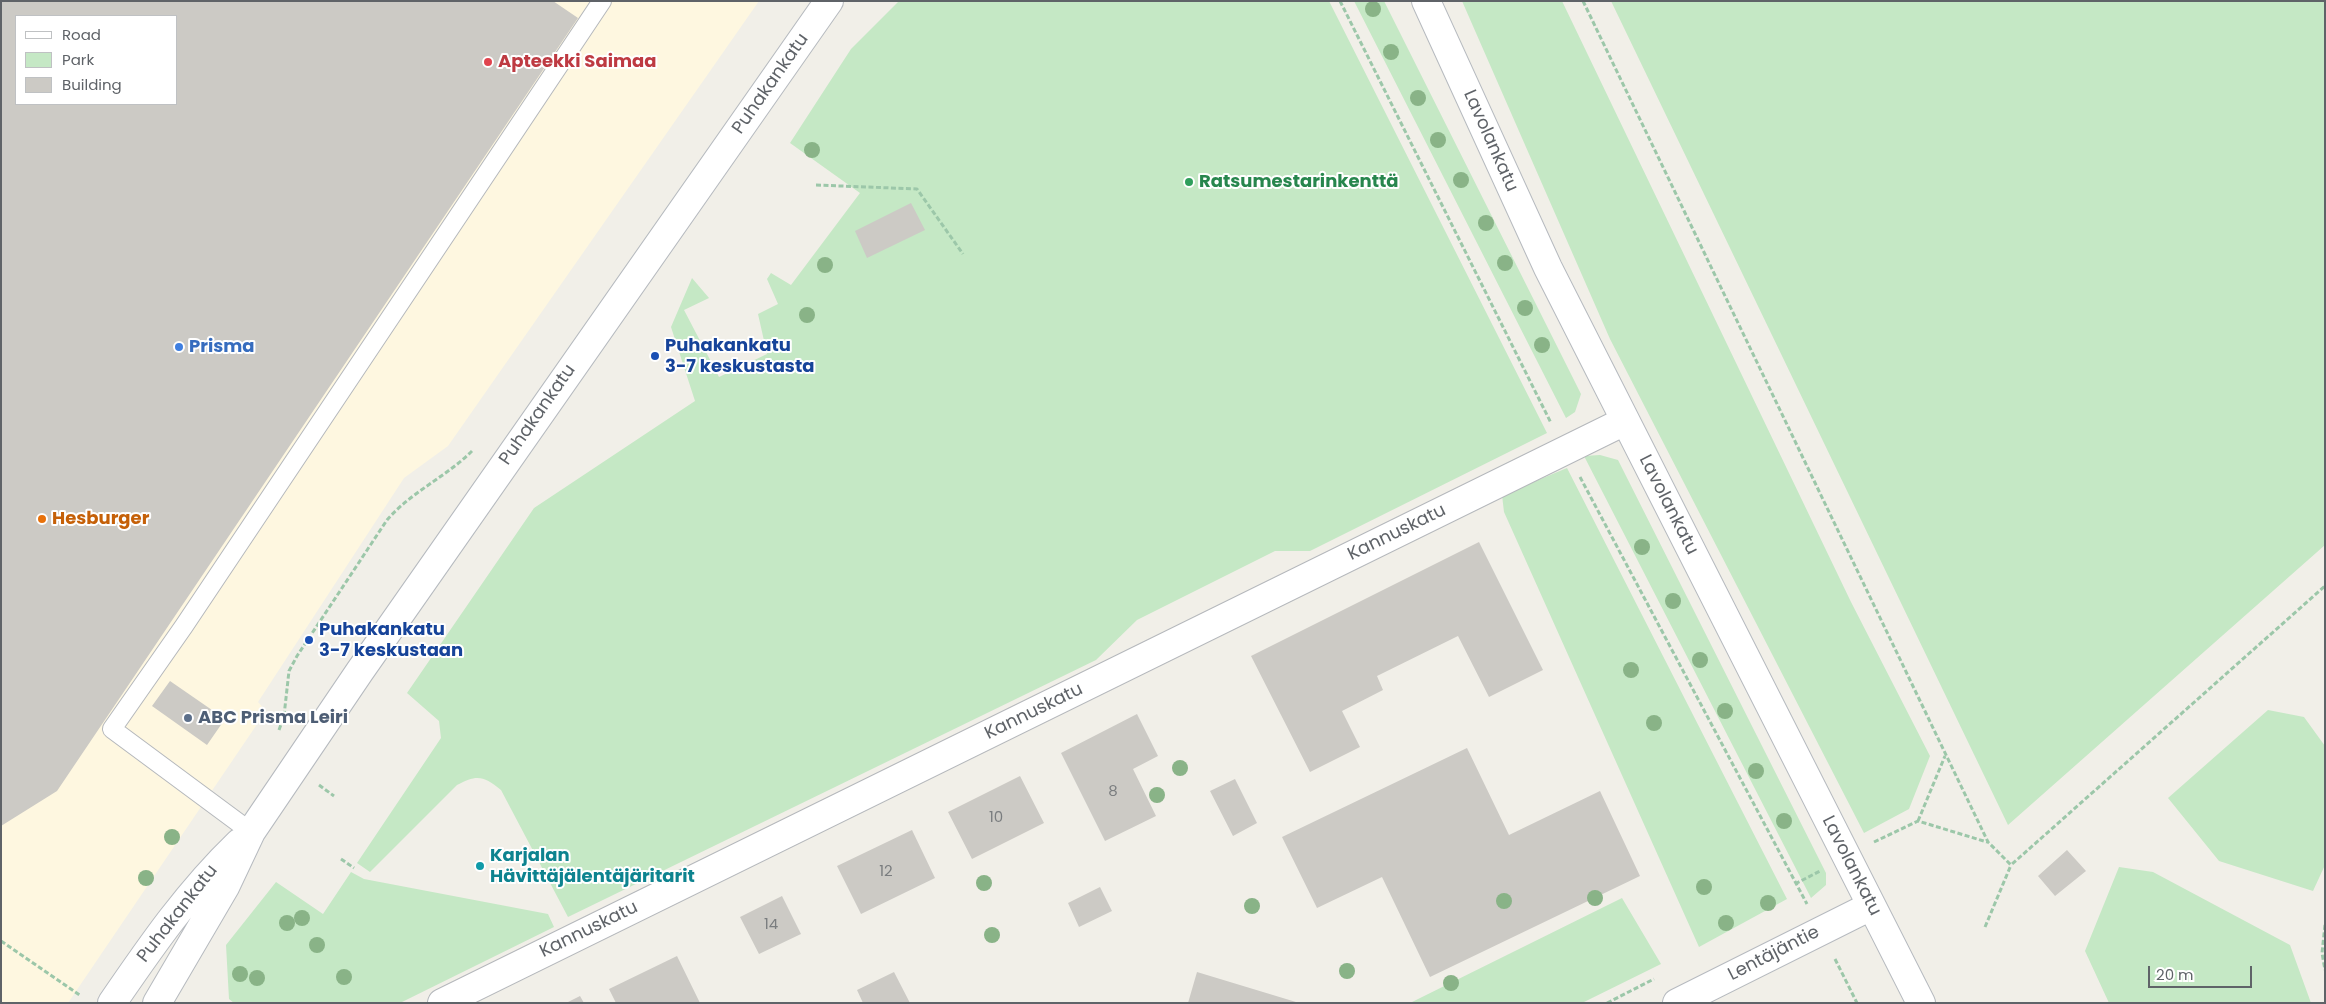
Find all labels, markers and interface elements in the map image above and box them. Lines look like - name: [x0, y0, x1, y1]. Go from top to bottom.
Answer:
- legend: [15, 15, 178, 105]
- text: Road: [62, 24, 101, 45]
- street label: Puhakankatu: [728, 29, 814, 139]
- text: Park: [62, 49, 94, 70]
- place label: Apteekki Saimaa: [498, 51, 656, 73]
- marker: Apteekki Saimaa: [482, 56, 494, 68]
- text: Building: [62, 74, 122, 95]
- street label: Lavolankatu: [1458, 87, 1522, 195]
- place label: Ratsumestarinkenttä: [1199, 171, 1398, 193]
- marker: Ratsumestarinkenttä: [1183, 176, 1195, 188]
- place label: Puhakankatu 3-7 keskustasta: [665, 335, 814, 378]
- place label: Prisma: [189, 336, 255, 358]
- marker: Prisma: [173, 341, 185, 353]
- marker: Puhakankatu 3-7 keskustasta: [649, 350, 661, 362]
- street label: Puhakankatu: [495, 360, 581, 470]
- street label: Lavolankatu: [1634, 451, 1702, 559]
- street label: Kannuskatu: [1344, 500, 1450, 566]
- place label: Hesburger: [52, 508, 149, 530]
- marker: Hesburger: [36, 513, 48, 525]
- place label: Puhakankatu 3-7 keskustaan: [319, 619, 463, 662]
- marker: Puhakankatu 3-7 keskustaan: [303, 634, 315, 646]
- street label: Kannuskatu: [981, 679, 1087, 745]
- place label: ABC Prisma Leiri: [198, 707, 348, 729]
- marker: ABC Prisma Leiri: [182, 712, 194, 724]
- house number: 8: [1108, 783, 1118, 801]
- house number: 10: [989, 809, 1003, 827]
- street label: Lavolankatu: [1817, 812, 1885, 920]
- place label: Karjalan Hävittäjälentäjäritarit: [490, 845, 695, 888]
- marker: Karjalan Hävittäjälentäjäritarit: [474, 860, 486, 872]
- street label: Puhakankatu: [133, 861, 223, 967]
- house number: 12: [879, 863, 893, 881]
- street label: Kannuskatu: [536, 897, 642, 963]
- house number: 14: [764, 916, 778, 934]
- street label: Lentäjäntie: [1725, 922, 1823, 986]
- scale bar: [2151, 956, 2255, 988]
- text: 20 m: [2156, 964, 2194, 985]

